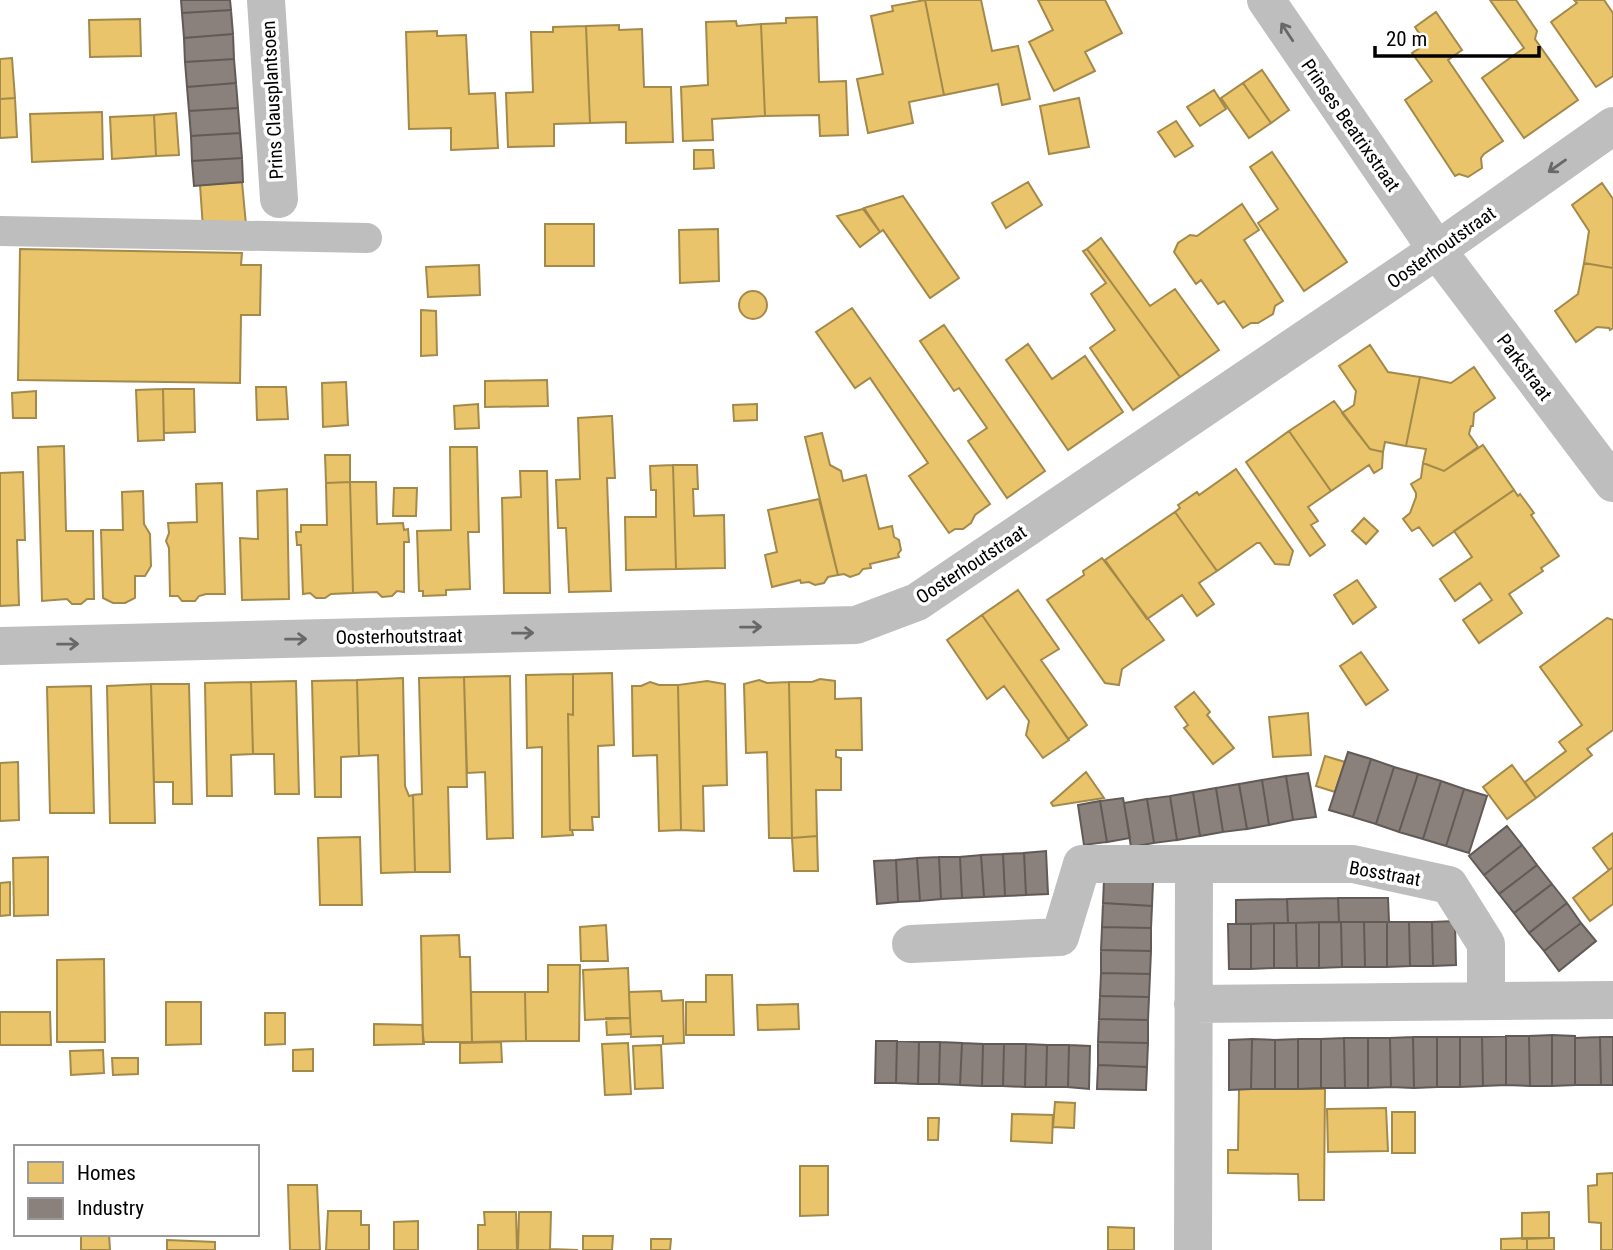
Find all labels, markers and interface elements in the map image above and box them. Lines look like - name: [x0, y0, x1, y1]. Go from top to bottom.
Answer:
- scale bar: [1375, 14, 1540, 58]
- street label: Prins Clausplantsoen: [257, 20, 288, 180]
- one-way arrow: [1280, 23, 1294, 43]
- text: 20 m: [1386, 27, 1427, 51]
- street label: Prinses Beatrixstraat: [1296, 55, 1405, 196]
- one-way arrow: [1548, 159, 1567, 173]
- street label: Oosterhoutstraat: [1383, 202, 1500, 293]
- street label: Parkstraat: [1492, 329, 1557, 405]
- street label: Oosterhoutstraat: [912, 520, 1031, 609]
- one-way arrow: [739, 621, 762, 634]
- street label: Oosterhoutstraat: [335, 624, 463, 649]
- one-way arrow: [511, 626, 534, 640]
- one-way arrow: [284, 632, 307, 645]
- one-way arrow: [56, 638, 79, 651]
- street label: Bosstraat: [1347, 856, 1422, 891]
- legend: [14, 1145, 259, 1236]
- text: Homes: [77, 1161, 136, 1185]
- text: Industry: [77, 1196, 144, 1220]

